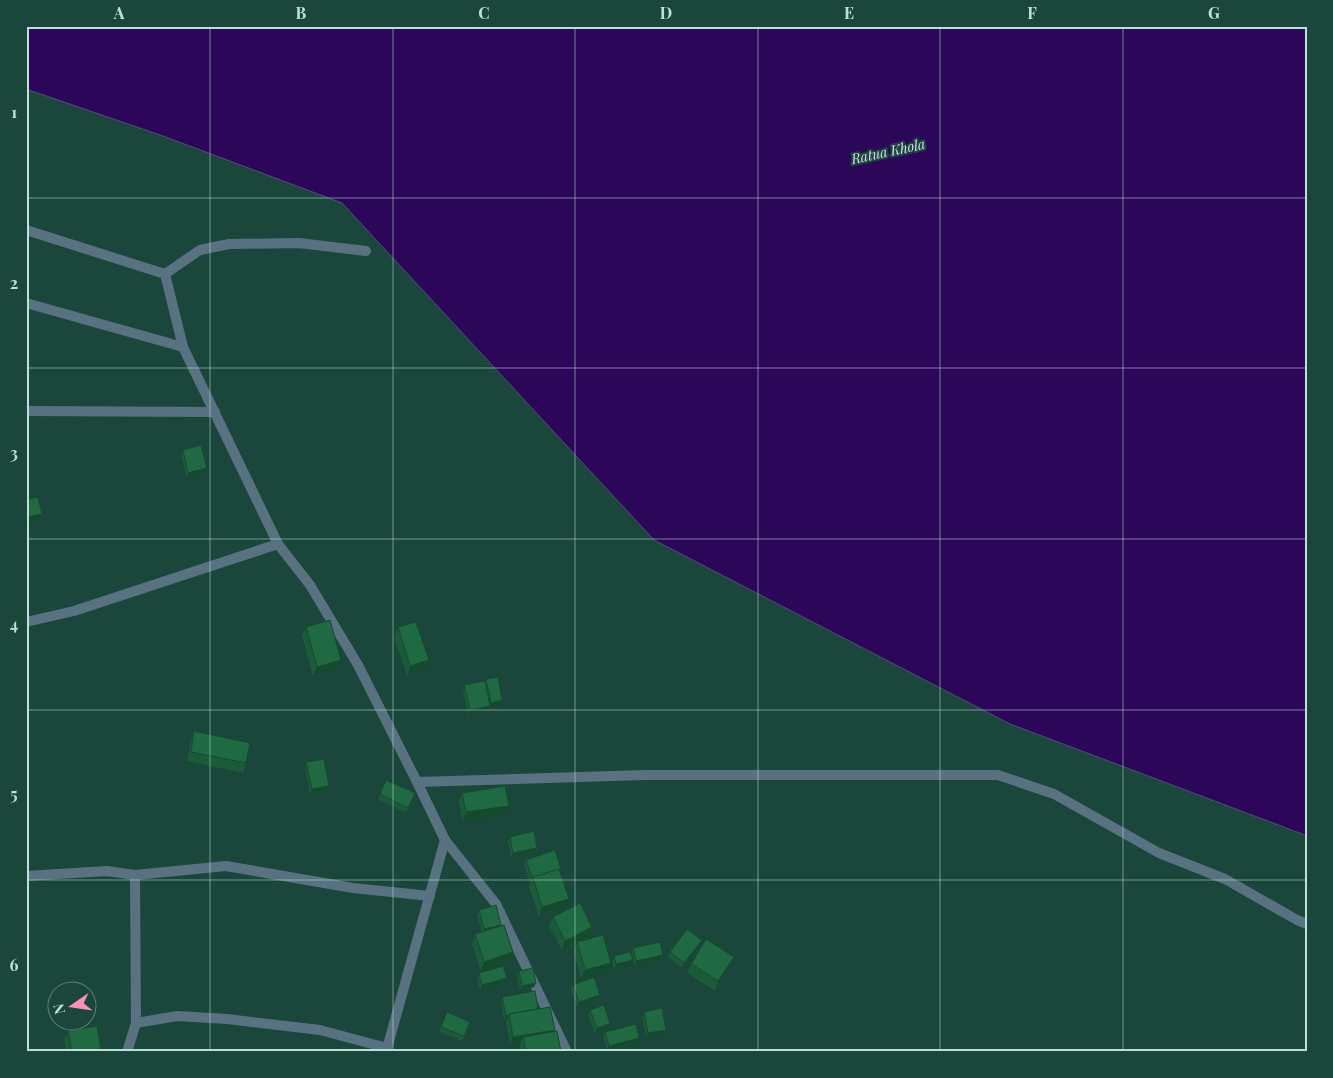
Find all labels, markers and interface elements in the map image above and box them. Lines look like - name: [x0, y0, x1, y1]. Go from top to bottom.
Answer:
- text: A: [113, 2, 125, 23]
- text: B: [296, 2, 307, 23]
- text: C: [478, 2, 490, 23]
- text: D: [660, 2, 672, 23]
- text: E: [844, 2, 854, 23]
- text: F: [1027, 2, 1037, 23]
- text: G: [1208, 2, 1220, 23]
- text: 1: [11, 101, 17, 122]
- water label: Ratua Khola: [848, 134, 927, 168]
- text: 2: [10, 272, 18, 293]
- text: 3: [10, 442, 18, 463]
- text: 4: [10, 613, 18, 634]
- text: 5: [10, 783, 18, 804]
- text: 6: [10, 954, 19, 975]
- north arrow: [48, 980, 98, 1030]
- text: N: [48, 1002, 69, 1016]

